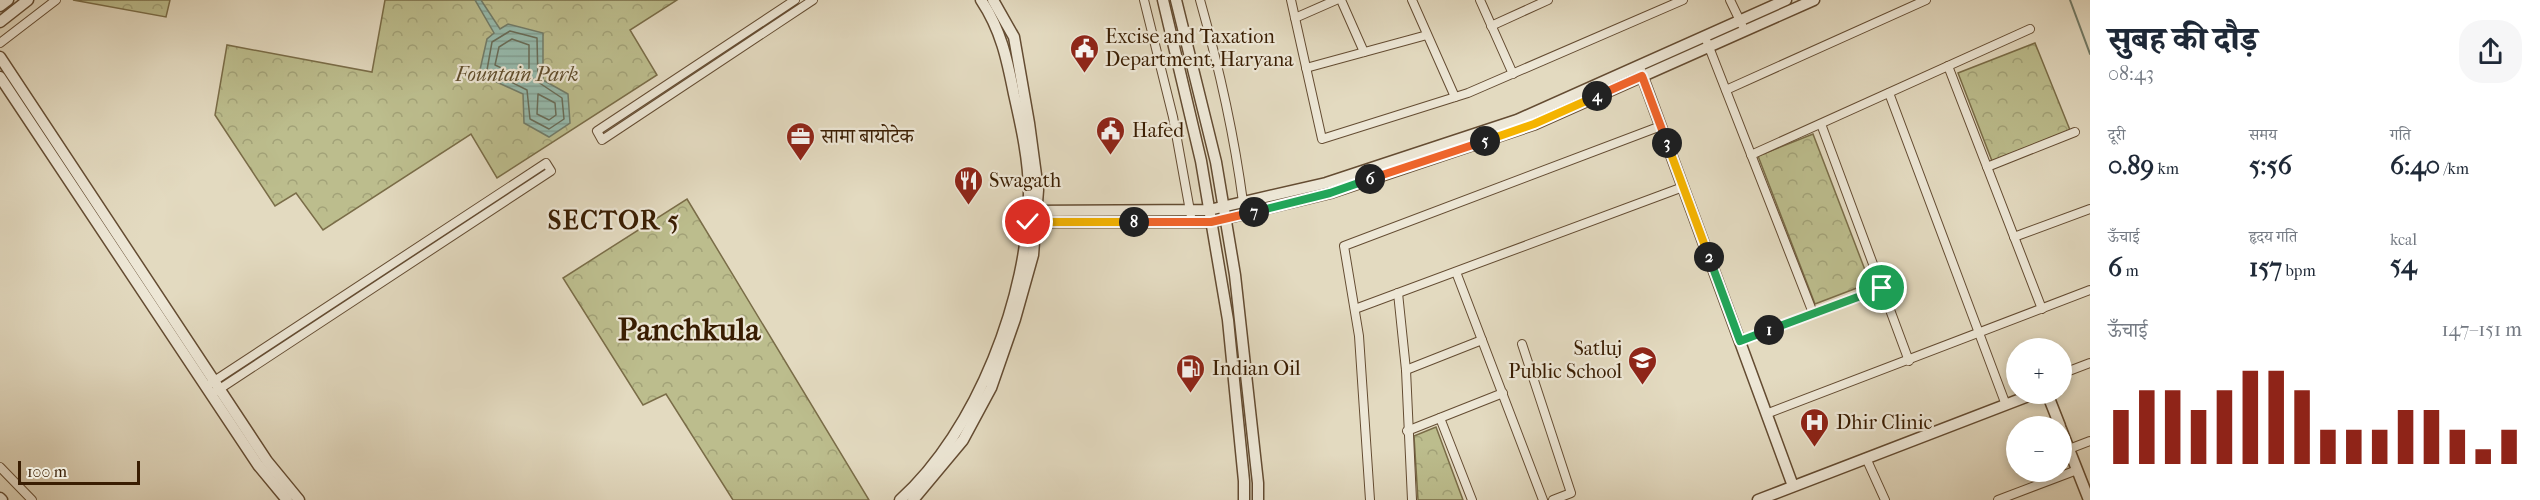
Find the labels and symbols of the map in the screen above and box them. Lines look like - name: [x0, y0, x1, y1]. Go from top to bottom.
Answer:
- place label: Excise and Taxation Department, Haryana: [1105, 25, 1294, 71]
- public building icon: Excise and Taxation Department, Haryana: [1068, 32, 1100, 74]
- park label: Fountain Park: [455, 63, 578, 86]
- pin: 4: [1582, 81, 1612, 111]
- public building icon: Hafed: [1095, 114, 1127, 156]
- place label: Hafed: [1132, 119, 1185, 142]
- office icon: सामा बायोटेक: [784, 120, 816, 162]
- place label: सामा बायोटेक: [820, 124, 916, 148]
- pin: 5: [1470, 126, 1500, 156]
- pin: 3: [1652, 128, 1682, 158]
- restaurant icon: Swagath: [952, 164, 984, 206]
- pin: 6: [1355, 164, 1385, 194]
- place label: Swagath: [989, 169, 1062, 192]
- pin: [1002, 196, 1053, 247]
- pin: 7: [1239, 197, 1269, 227]
- district label: SECTOR 5: [548, 205, 680, 236]
- pin: 8: [1119, 207, 1149, 237]
- pin: 2: [1694, 242, 1724, 272]
- pin: [1856, 262, 1907, 313]
- district label: Panchkula: [618, 311, 761, 348]
- pin: 1: [1754, 315, 1784, 345]
- place label: Satluj Public School: [1508, 337, 1622, 383]
- school or university icon: Satluj Public School: [1627, 344, 1659, 386]
- fuel station icon: Indian Oil: [1175, 352, 1207, 394]
- place label: Indian Oil: [1212, 357, 1301, 380]
- hospital icon: Dhir Clinic: [1799, 406, 1831, 448]
- place label: Dhir Clinic: [1836, 411, 1932, 434]
- scale bar: [18, 458, 140, 486]

